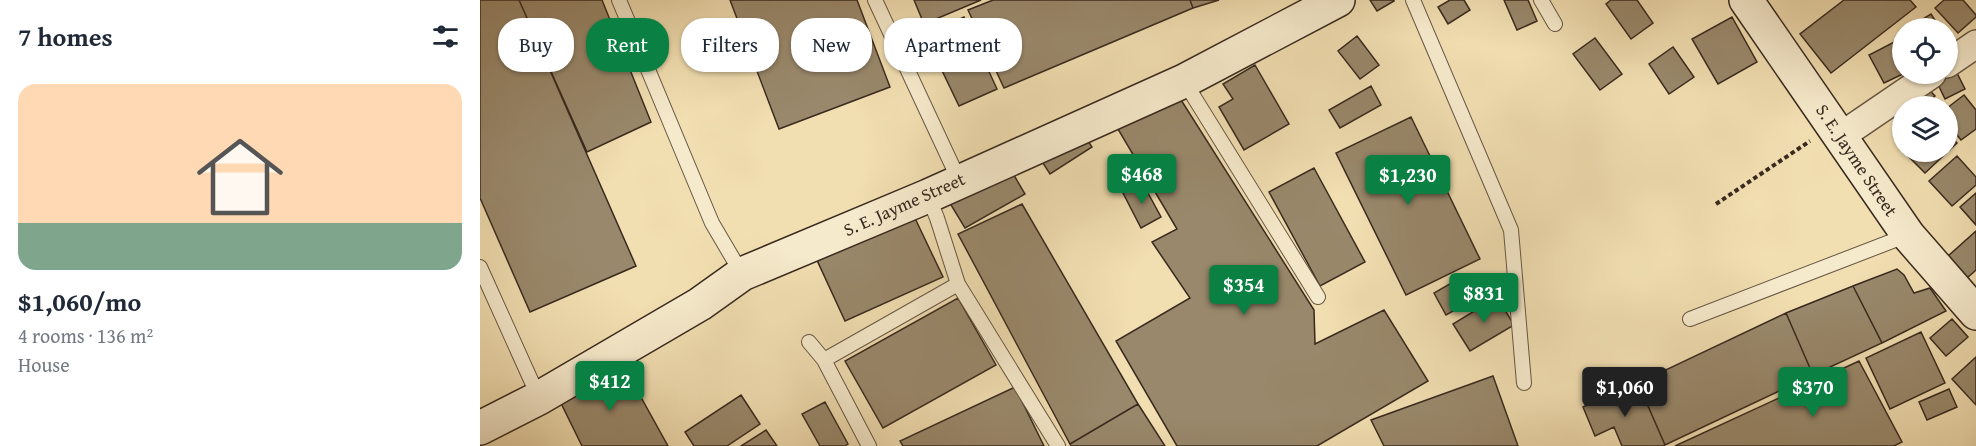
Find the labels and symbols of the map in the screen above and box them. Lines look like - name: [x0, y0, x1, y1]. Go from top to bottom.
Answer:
- street label: S. E. Jayme Street: [1809, 98, 1905, 222]
- pin: $468: [1106, 154, 1178, 205]
- pin: $1,230: [1359, 155, 1457, 206]
- street label: S. E. Jayme Street: [839, 165, 970, 243]
- pin: $354: [1208, 265, 1280, 316]
- pin: $831: [1448, 273, 1520, 324]
- pin: $412: [574, 361, 646, 412]
- pin: $1,060: [1576, 367, 1674, 418]
- pin: $370: [1777, 367, 1849, 418]

